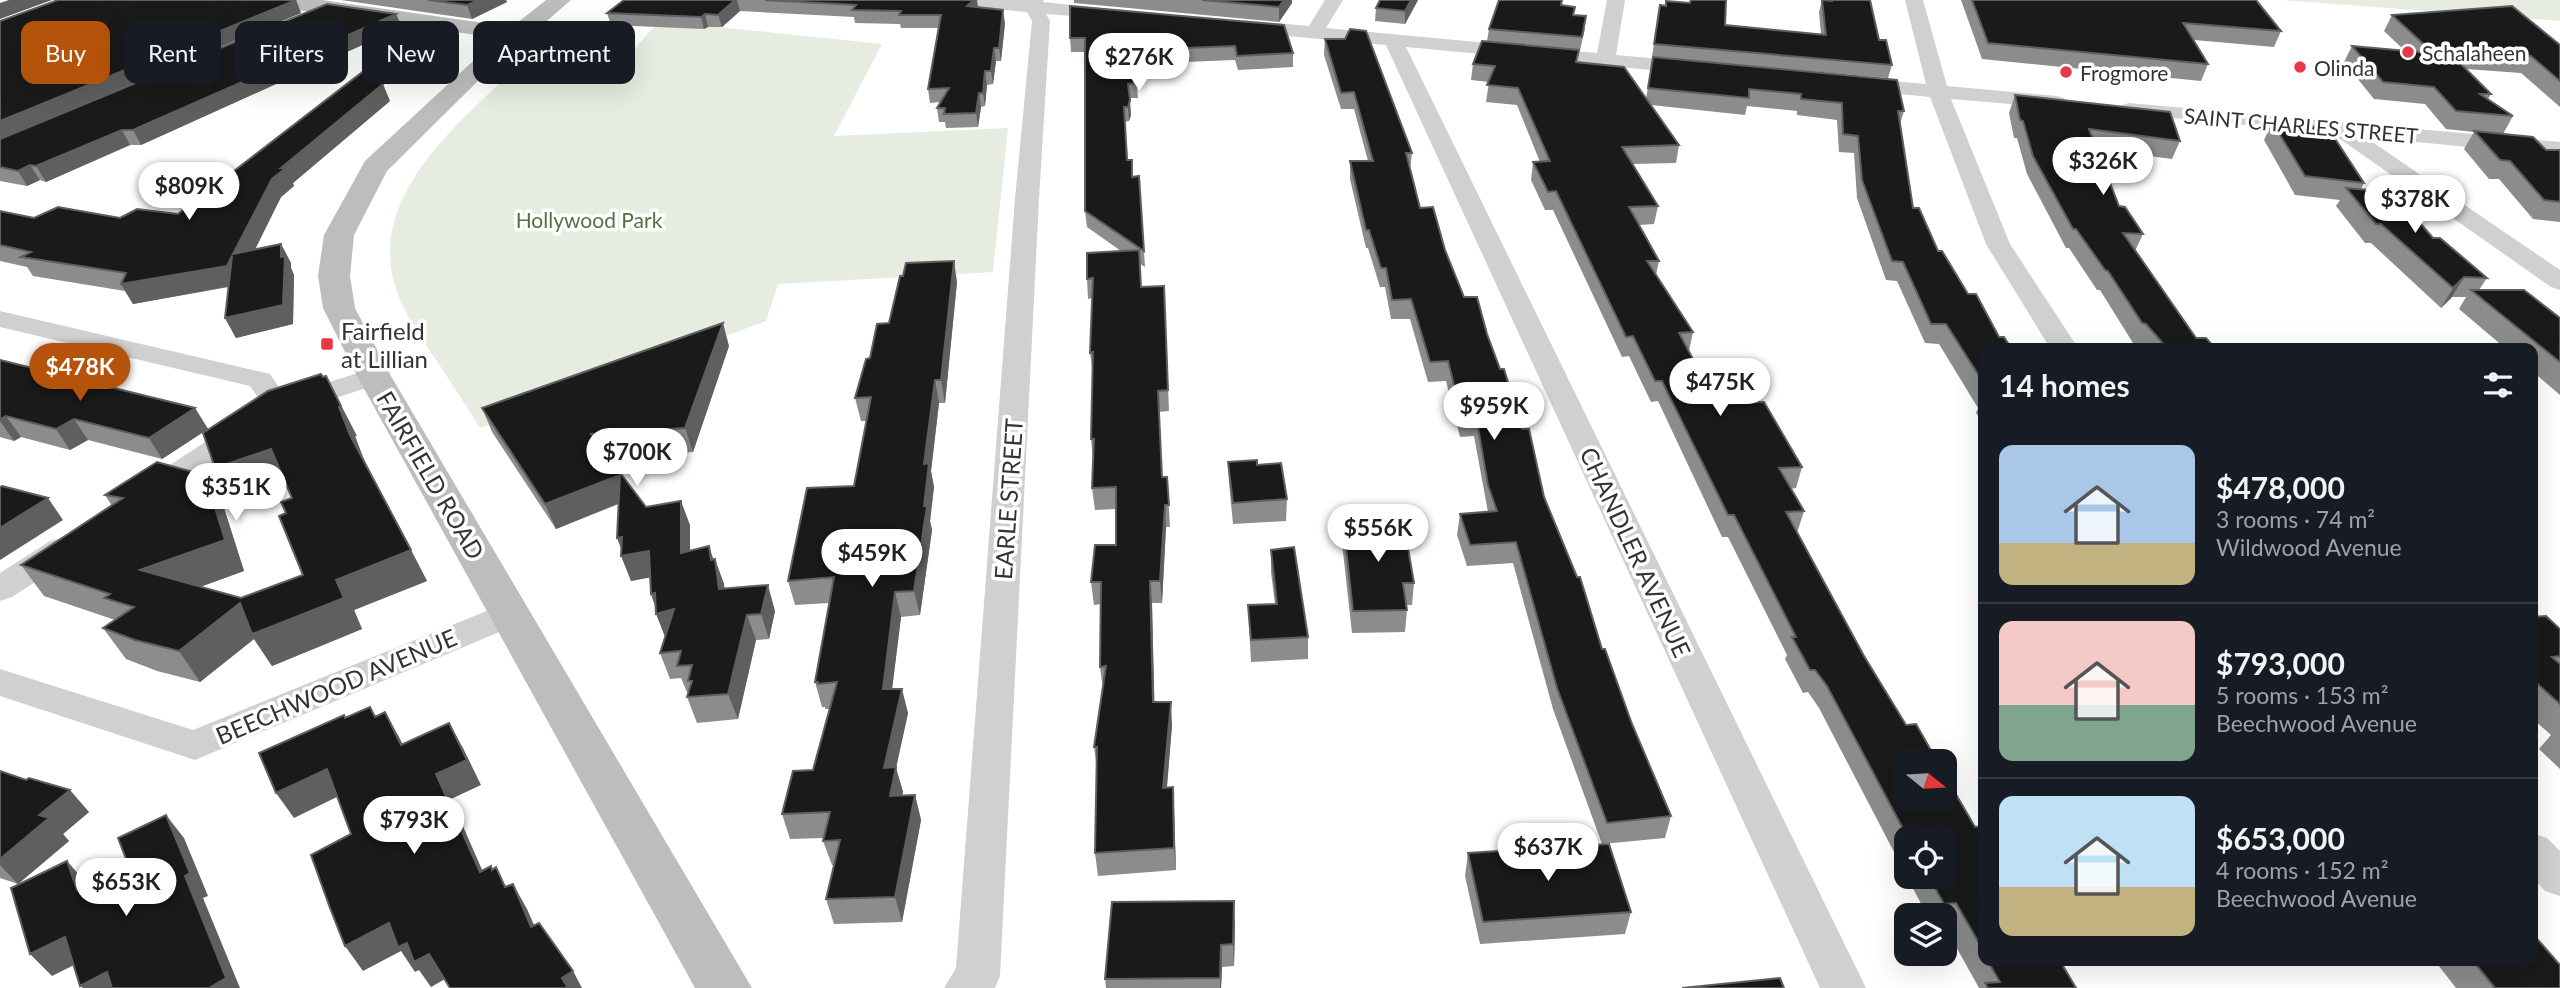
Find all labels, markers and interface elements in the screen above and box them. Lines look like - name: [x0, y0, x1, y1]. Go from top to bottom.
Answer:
- chip: Buy: [21, 21, 110, 84]
- chip: Rent: [124, 21, 221, 84]
- chip: Filters: [235, 21, 348, 84]
- chip: New: [362, 21, 459, 84]
- chip: Apartment: [473, 21, 635, 84]
- pin: $276K: [1090, 34, 1188, 93]
- place label: Schalaheen: [2422, 40, 2527, 65]
- text: $276K: [1104, 42, 1174, 70]
- marker: Schalaheen: [2400, 44, 2416, 60]
- place label: Olinda: [2314, 55, 2375, 80]
- marker: Olinda: [2292, 59, 2308, 75]
- place label: Frogmore: [2080, 60, 2168, 85]
- marker: Frogmore: [2058, 64, 2074, 80]
- street label: SAINT CHARLES STREET: [2183, 102, 2420, 148]
- pin: $326K: [2054, 138, 2152, 197]
- text: $326K: [2068, 146, 2138, 174]
- pin: $809K: [140, 162, 238, 222]
- text: $809K: [154, 171, 224, 199]
- pin: $378K: [2366, 176, 2464, 235]
- text: $378K: [2380, 184, 2450, 212]
- park label: Hollywood Park: [516, 207, 663, 232]
- place label: Fairfield at Lillian: [341, 316, 428, 373]
- marker: Fairfield at Lillian: [319, 336, 335, 352]
- pin: $478K: [31, 344, 129, 403]
- text: $478K: [45, 352, 115, 380]
- pin: $475K: [1671, 358, 1769, 418]
- icon: filters: [2479, 366, 2517, 404]
- text: $475K: [1685, 367, 1755, 395]
- text: 14 homes: [1999, 367, 2130, 403]
- pin: $959K: [1445, 382, 1543, 442]
- street label: FAIRFIELD ROAD: [371, 386, 491, 564]
- text: $959K: [1459, 391, 1529, 419]
- street label: EARLE STREET: [988, 417, 1028, 581]
- pin: $700K: [588, 428, 686, 488]
- text: $700K: [602, 437, 672, 465]
- street label: CHANDLER AVENUE: [1575, 442, 1697, 662]
- pin: $351K: [187, 463, 285, 523]
- text: $478,000: [2216, 469, 2345, 505]
- text: $351K: [201, 472, 271, 500]
- icon: home: [2055, 473, 2139, 557]
- pin: $556K: [1329, 504, 1427, 564]
- text: 3 rooms · 74 m²: [2216, 505, 2375, 533]
- text: $556K: [1343, 513, 1413, 541]
- pin: $459K: [823, 530, 921, 589]
- text: Wildwood Avenue: [2216, 533, 2402, 561]
- text: $459K: [837, 538, 907, 566]
- street label: BEECHWOOD AVENUE: [211, 622, 461, 750]
- text: $793,000: [2216, 645, 2345, 681]
- icon: home: [2055, 649, 2139, 733]
- text: 5 rooms · 153 m²: [2216, 681, 2388, 709]
- text: Beechwood Avenue: [2216, 709, 2417, 737]
- north arrow: [1894, 749, 1956, 812]
- map controls: [1894, 749, 1957, 966]
- pin: $793K: [365, 796, 463, 856]
- text: $793K: [379, 805, 449, 833]
- text: $653,000: [2216, 820, 2345, 856]
- pin: $637K: [1499, 824, 1597, 883]
- icon: home: [2055, 824, 2139, 908]
- button: locate: [1894, 826, 1957, 889]
- text: $637K: [1513, 832, 1583, 860]
- text: 4 rooms · 152 m²: [2216, 856, 2388, 884]
- pin: $653K: [77, 858, 175, 918]
- text: $653K: [91, 867, 161, 895]
- text: Beechwood Avenue: [2216, 884, 2417, 912]
- button: layers: [1894, 903, 1957, 966]

